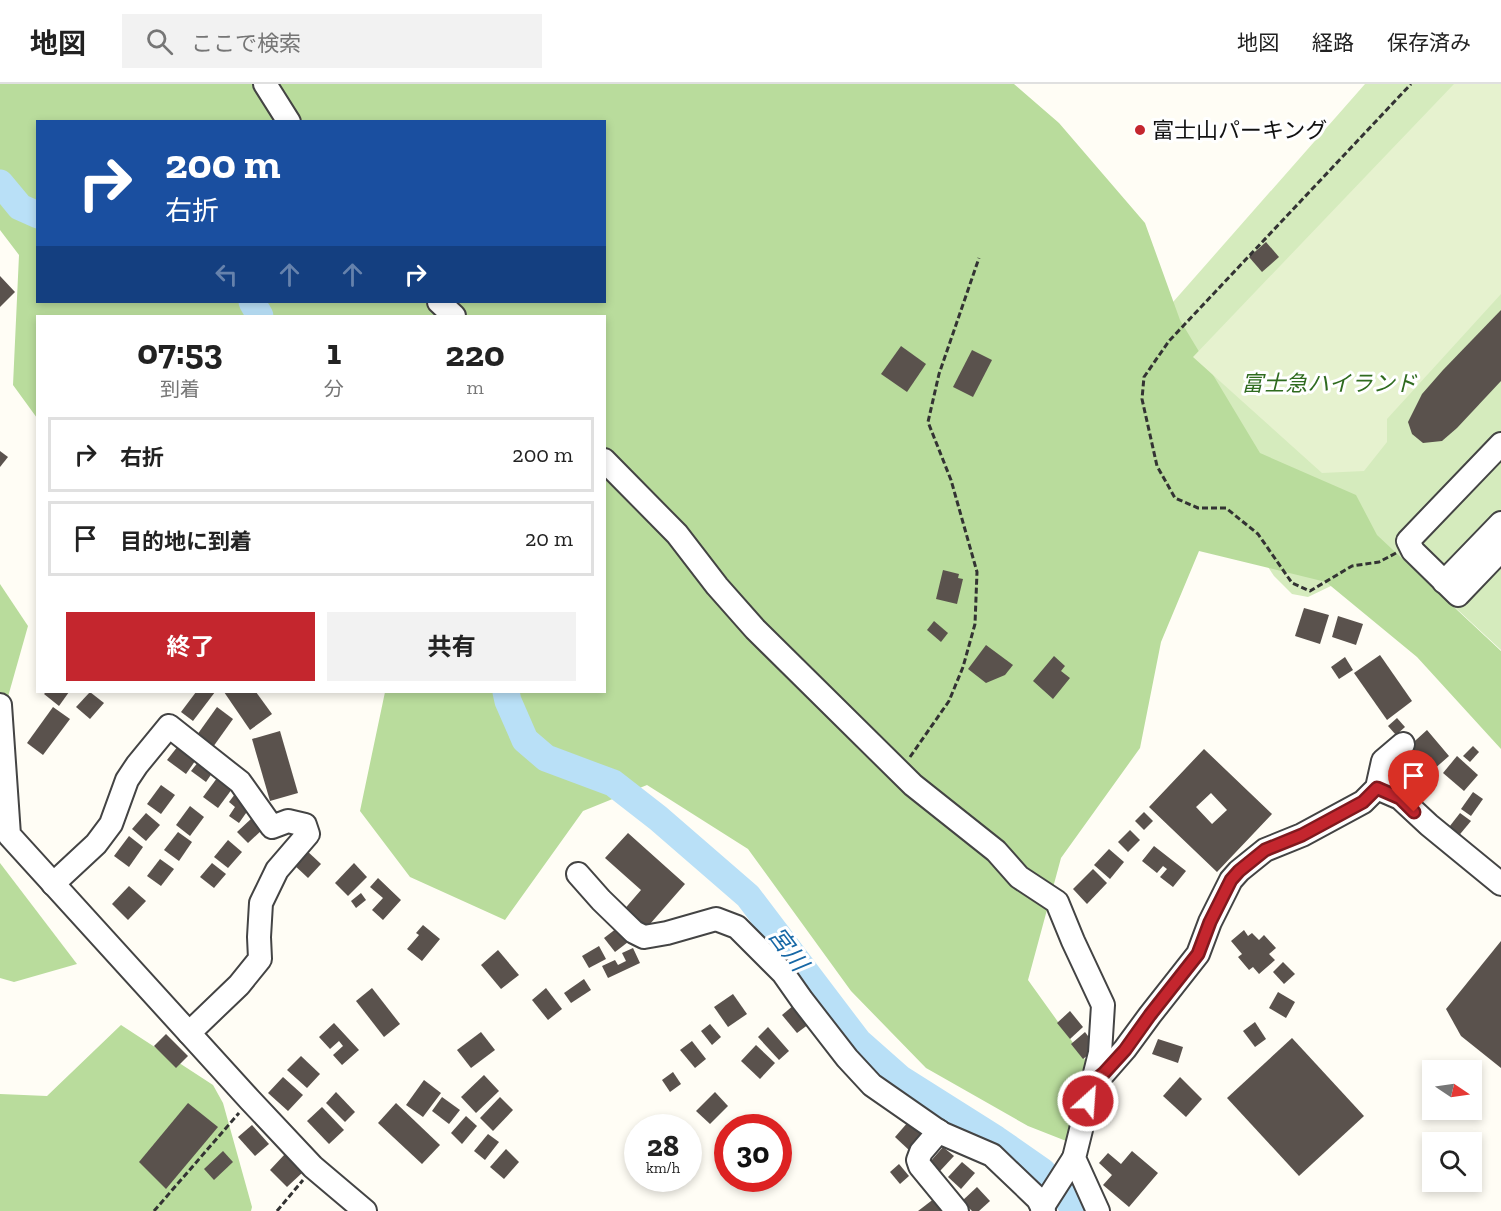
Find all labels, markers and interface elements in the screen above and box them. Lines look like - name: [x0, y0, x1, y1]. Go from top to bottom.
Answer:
- search box: [122, 14, 542, 68]
- icon: search: [143, 25, 176, 58]
- text: 地図: [30, 27, 86, 60]
- text: ここで検索: [191, 30, 301, 57]
- text: 地図: [1237, 30, 1279, 55]
- text: 経路: [1312, 30, 1354, 55]
- text: 保存済み: [1387, 30, 1471, 55]
- place label: 富士山パーキング: [1152, 117, 1327, 144]
- marker: 富士山パーキング: [1133, 123, 1147, 137]
- text: 200 m: [165, 138, 281, 189]
- icon: right: [66, 144, 144, 222]
- text: 右折: [165, 195, 219, 227]
- icon: left: [210, 258, 243, 291]
- icon: ahead: [273, 258, 306, 291]
- icon: ahead: [336, 258, 369, 291]
- icon: right: [399, 258, 432, 291]
- text: 07:53: [137, 330, 223, 373]
- text: 1: [327, 330, 341, 373]
- text: 220: [445, 332, 505, 375]
- park label: 富士急ハイランド: [1241, 370, 1418, 397]
- text: m: [466, 375, 484, 399]
- text: 到着: [160, 377, 200, 401]
- text: 分: [324, 377, 344, 401]
- icon: right: [69, 438, 102, 471]
- text: 200 m: [512, 441, 573, 468]
- text: 右折: [120, 444, 164, 471]
- icon: arrive: [69, 522, 102, 555]
- text: 20 m: [525, 525, 573, 552]
- text: 目的地に到着: [120, 528, 252, 555]
- button: 終了: [66, 612, 315, 681]
- button: 共有: [327, 612, 576, 681]
- pin: [1388, 750, 1439, 812]
- icon: arrive: [1397, 759, 1430, 792]
- water label: 宮川: [762, 921, 816, 979]
- north arrow: [1422, 1060, 1482, 1120]
- map controls: [1422, 1060, 1482, 1192]
- position arrow: [1056, 1069, 1120, 1133]
- speed limit sign: 30: [714, 1114, 792, 1192]
- text: 28: [647, 1128, 679, 1164]
- button: search: [1422, 1132, 1482, 1192]
- text: km/h: [646, 1159, 680, 1177]

